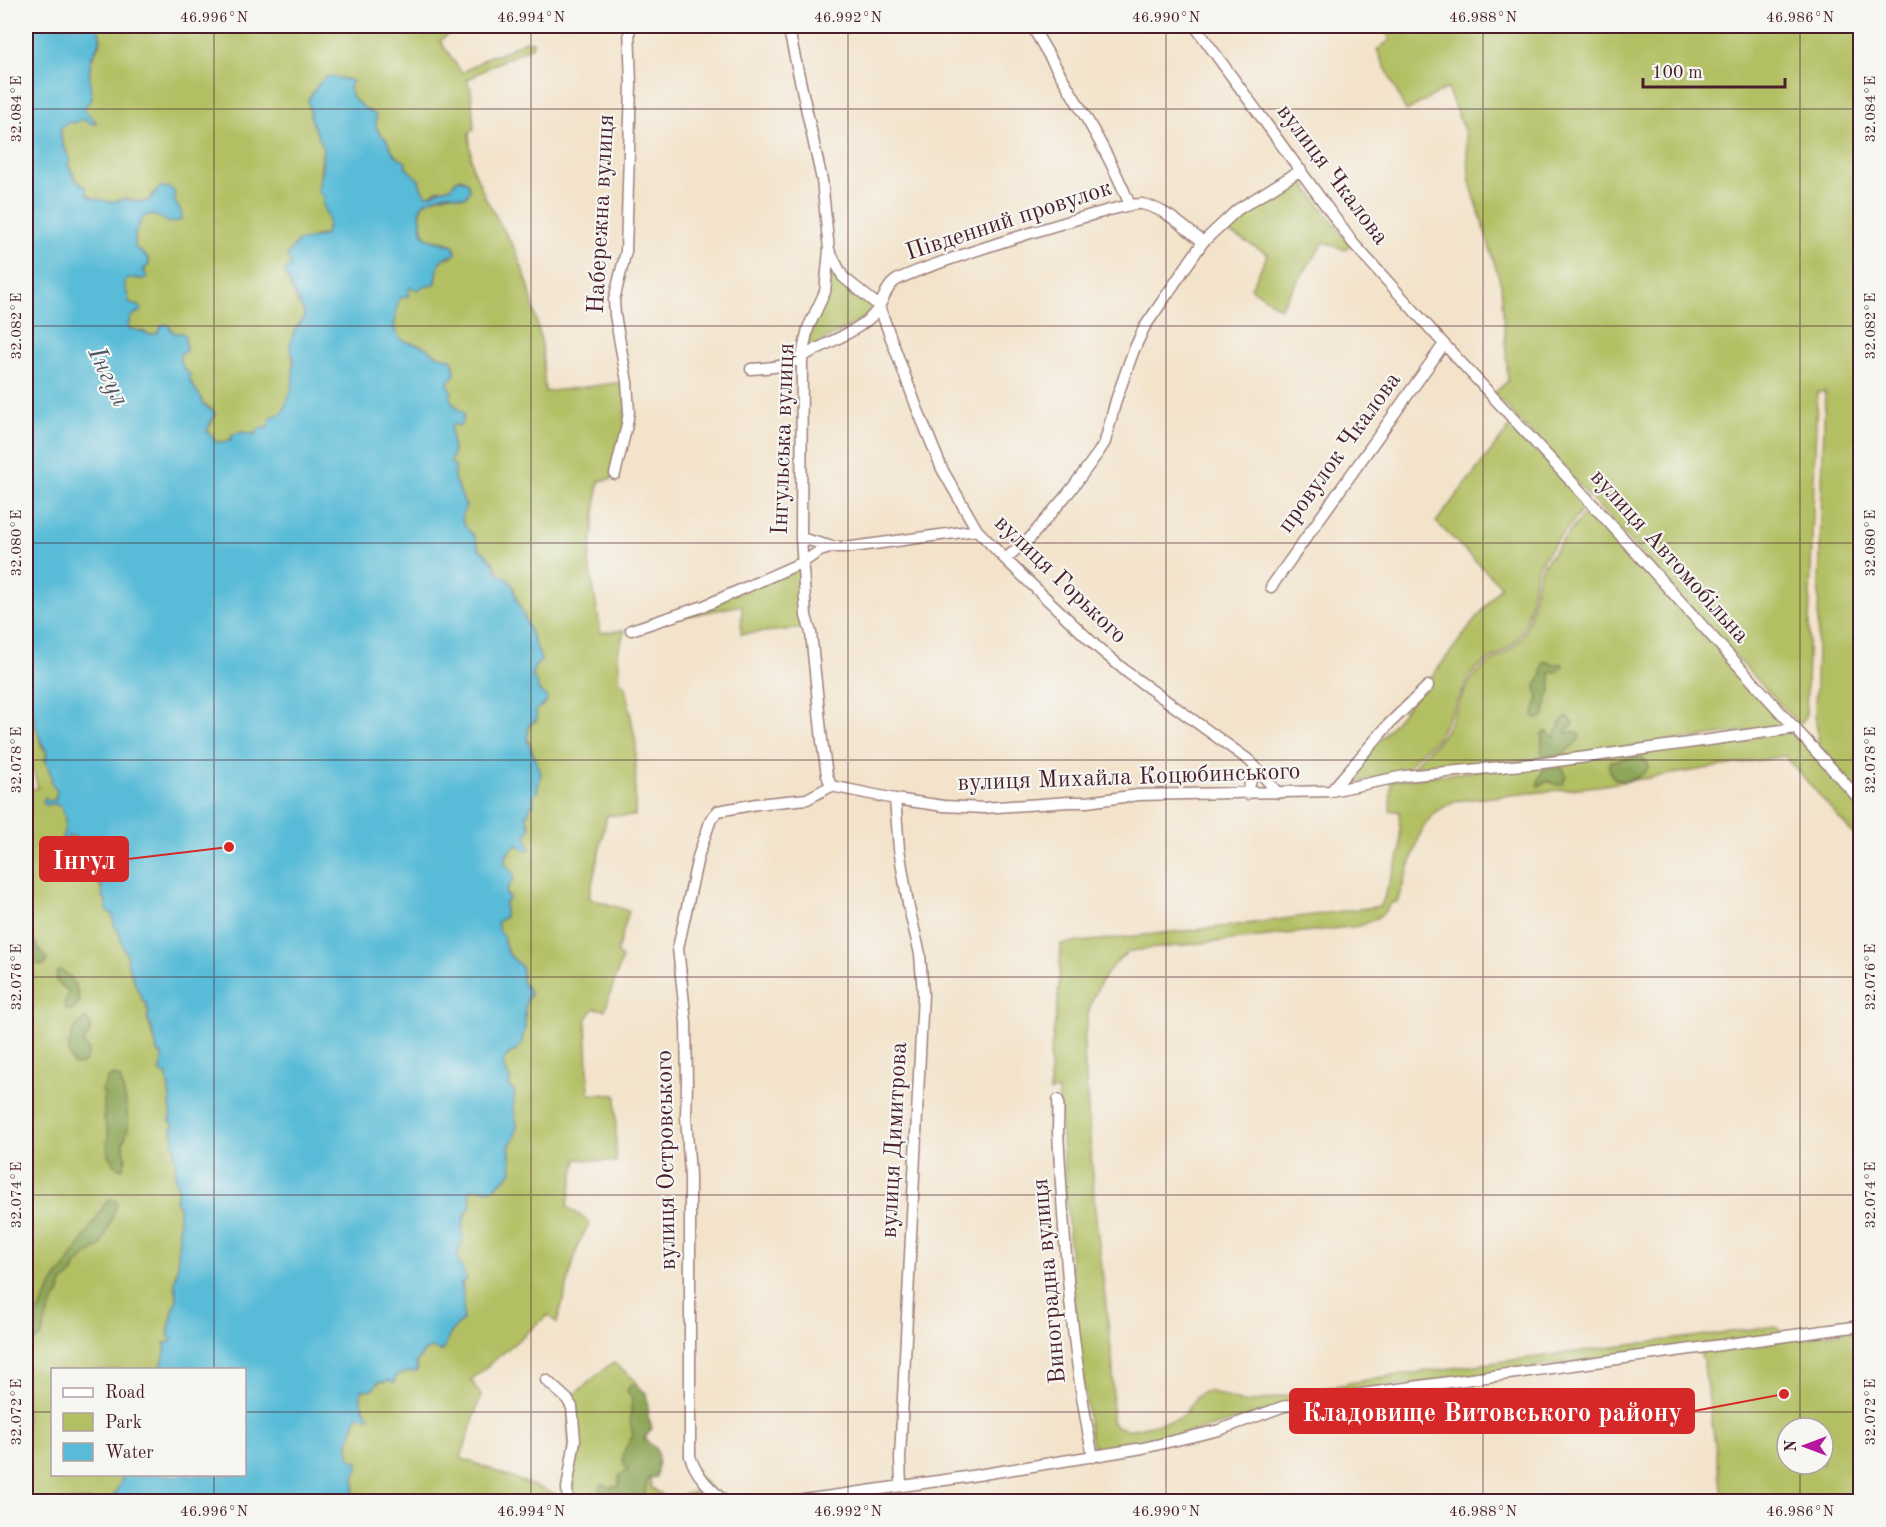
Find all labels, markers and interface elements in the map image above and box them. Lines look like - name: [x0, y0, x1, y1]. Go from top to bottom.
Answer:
- text: 46.996°N: [180, 11, 248, 26]
- text: 46.994°N: [497, 11, 565, 26]
- text: 46.992°N: [814, 11, 882, 26]
- text: 46.990°N: [1132, 11, 1200, 26]
- text: 46.988°N: [1449, 11, 1517, 26]
- text: 46.986°N: [1766, 11, 1834, 26]
- scale bar: [1643, 51, 1786, 89]
- text: 100 m: [1652, 64, 1703, 82]
- text: 32.084°E: [10, 76, 25, 142]
- text: 32.084°E: [1864, 76, 1879, 142]
- street label: вулиця Чкалова: [1272, 100, 1393, 250]
- street label: Набережна вулиця: [585, 114, 619, 314]
- street label: Південний провулок: [903, 176, 1115, 266]
- text: 32.082°E: [10, 293, 25, 359]
- text: 32.082°E: [1864, 293, 1879, 359]
- water label: Інгул: [82, 342, 133, 411]
- street label: Інгульська вулиця: [769, 342, 799, 536]
- street label: провулок Чкалова: [1274, 368, 1406, 538]
- street label: вулиця Автомобільна: [1585, 466, 1753, 649]
- text: 32.080°E: [10, 510, 25, 576]
- text: 32.080°E: [1864, 510, 1879, 576]
- street label: вулиця Горького: [989, 511, 1131, 649]
- text: 32.078°E: [10, 727, 25, 793]
- text: 32.078°E: [1864, 727, 1879, 793]
- street label: вулиця Михайла Коцюбинського: [957, 760, 1301, 796]
- callout: Інгул: [40, 837, 128, 881]
- text: Інгул: [52, 849, 116, 875]
- text: 32.076°E: [10, 944, 25, 1010]
- text: 32.076°E: [1864, 944, 1879, 1010]
- street label: вулиця Димитрова: [878, 1041, 912, 1239]
- street label: вулиця Островського: [653, 1050, 681, 1270]
- text: 32.074°E: [10, 1162, 25, 1228]
- text: 32.074°E: [1864, 1162, 1879, 1228]
- street label: Виноградна вулиця: [1029, 1177, 1071, 1385]
- legend: [51, 1368, 246, 1476]
- text: 32.072°E: [10, 1379, 25, 1445]
- text: 32.072°E: [1864, 1379, 1879, 1445]
- text: Road: [105, 1384, 145, 1402]
- callout: Кладовище Витовського району: [1290, 1389, 1694, 1433]
- text: Кладовище Витовського району: [1302, 1401, 1682, 1427]
- text: Park: [105, 1414, 142, 1432]
- north arrow: [1775, 1416, 1835, 1476]
- text: N: [1784, 1439, 1800, 1452]
- text: Water: [105, 1444, 154, 1462]
- text: 46.996°N: [180, 1505, 248, 1520]
- text: 46.994°N: [497, 1505, 565, 1520]
- text: 46.992°N: [814, 1505, 882, 1520]
- text: 46.990°N: [1132, 1505, 1200, 1520]
- text: 46.988°N: [1449, 1505, 1517, 1520]
- text: 46.986°N: [1766, 1505, 1834, 1520]

